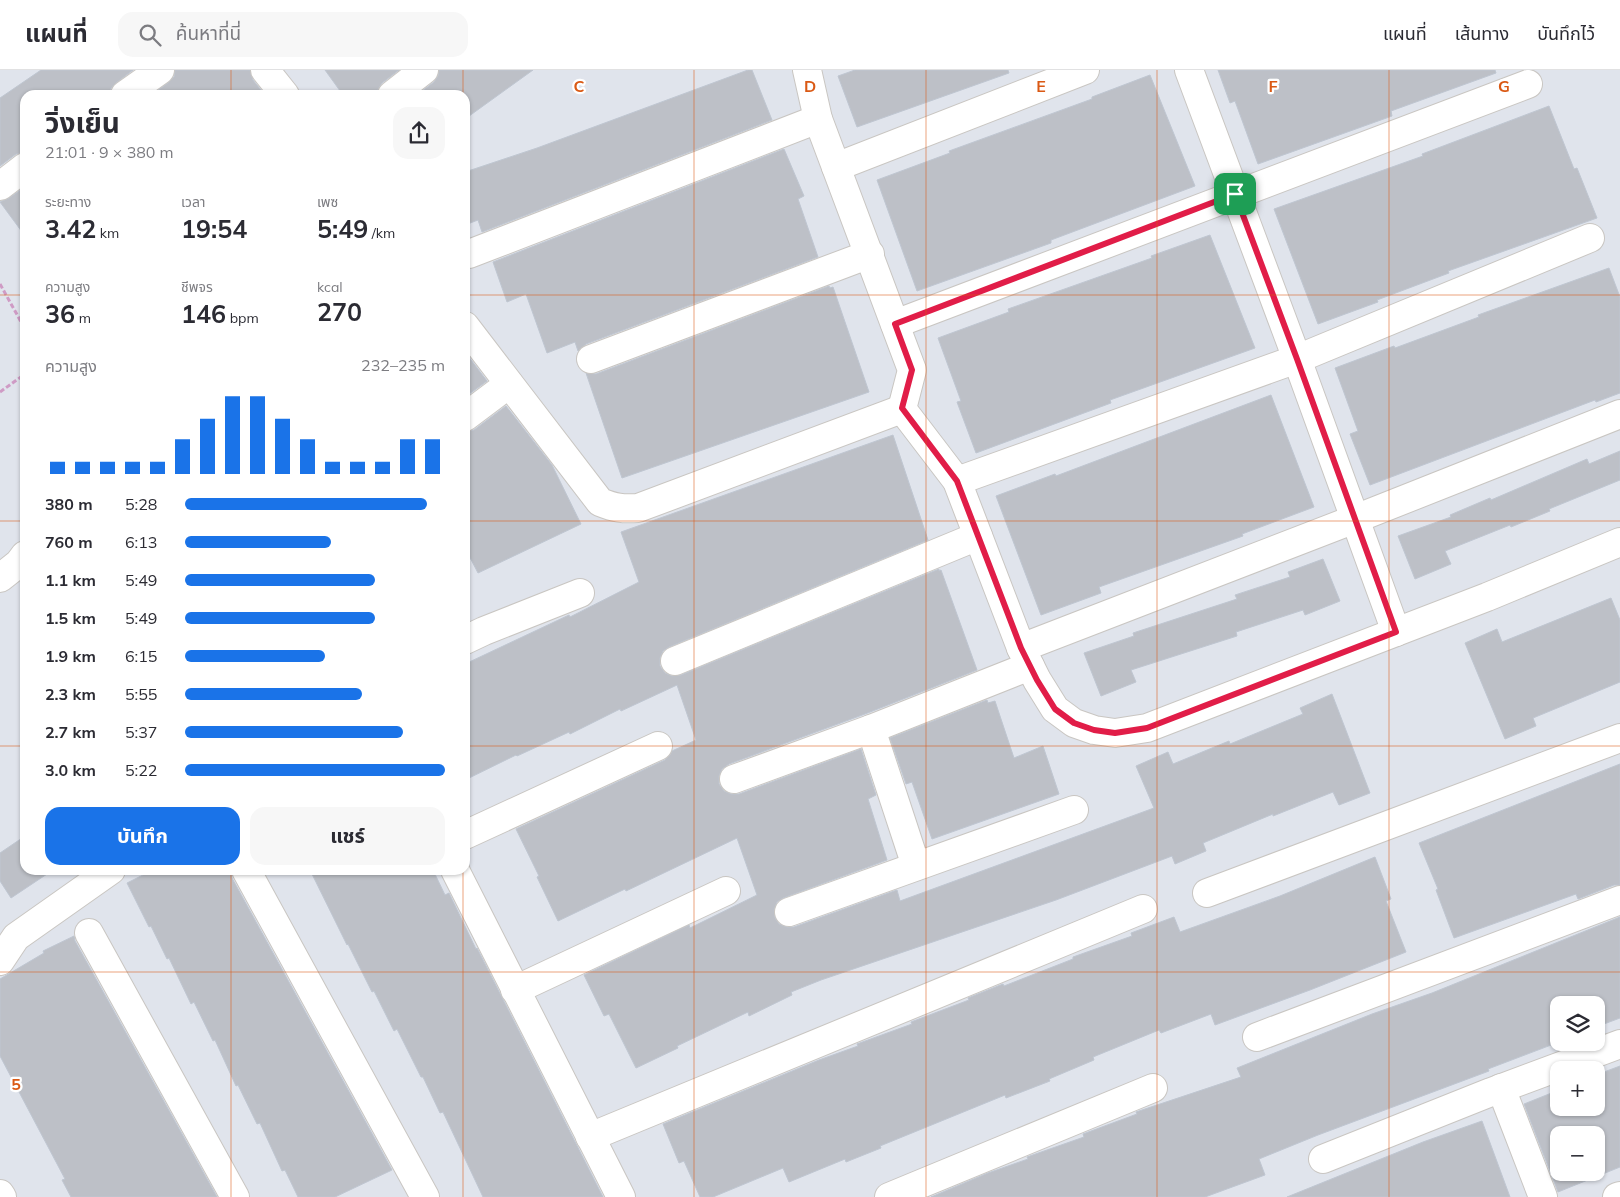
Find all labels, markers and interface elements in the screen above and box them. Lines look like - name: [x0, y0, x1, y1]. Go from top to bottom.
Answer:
- search box: [118, 12, 468, 57]
- text: แผนที่: [25, 18, 88, 48]
- icon: search: [136, 21, 164, 49]
- text: ค้นหาที่นี่: [176, 21, 241, 45]
- text: แผนที่: [1383, 22, 1427, 45]
- text: เส้นทาง: [1455, 22, 1509, 45]
- text: บันทึกไว้: [1537, 22, 1595, 45]
- text: C: [574, 76, 585, 96]
- text: D: [804, 76, 816, 96]
- text: E: [1036, 76, 1046, 96]
- text: F: [1268, 76, 1278, 96]
- text: G: [1498, 76, 1510, 96]
- text: วิ่งเย็น: [45, 105, 120, 140]
- button: share: [393, 107, 445, 159]
- text: 21:01 · 9 × 380 m: [45, 142, 174, 162]
- pin: [1214, 173, 1256, 215]
- icon: arrive: [1221, 180, 1249, 208]
- text: ระยะทาง: [45, 193, 91, 211]
- text: เวลา: [181, 193, 206, 211]
- text: เพซ: [317, 193, 338, 211]
- text: 3.42: [45, 213, 96, 244]
- text: 19:54: [181, 213, 247, 244]
- text: 5:49: [317, 213, 368, 244]
- text: km: [96, 224, 119, 242]
- text: /km: [368, 224, 395, 242]
- text: ความสูง: [45, 278, 90, 296]
- text: ชีพจร: [181, 278, 213, 296]
- text: kcal: [317, 278, 343, 296]
- text: 270: [317, 296, 362, 327]
- text: 36: [45, 298, 75, 329]
- text: 146: [181, 298, 226, 329]
- text: m: [75, 309, 91, 327]
- text: bpm: [226, 309, 259, 327]
- text: 232–235 m: [361, 355, 445, 375]
- text: ความสูง: [45, 356, 97, 376]
- text: 380 m: [45, 494, 93, 514]
- text: 5:28: [125, 494, 157, 514]
- text: 760 m: [45, 532, 93, 552]
- text: 6:13: [125, 532, 157, 552]
- text: 1.1 km: [45, 570, 96, 590]
- text: 5:49: [125, 570, 157, 590]
- text: 1.5 km: [45, 608, 96, 628]
- text: 5:49: [125, 608, 157, 628]
- text: 1.9 km: [45, 646, 96, 666]
- text: 6:15: [125, 646, 157, 666]
- text: 2.3 km: [45, 684, 96, 704]
- text: 5:55: [125, 684, 157, 704]
- text: 2.7 km: [45, 722, 96, 742]
- text: 5:37: [125, 722, 157, 742]
- text: 3.0 km: [45, 760, 96, 780]
- text: 5:22: [125, 760, 157, 780]
- button: บันทึก: [45, 807, 240, 865]
- button: แชร์: [250, 807, 445, 865]
- map controls: [1550, 996, 1605, 1181]
- button: layers: [1550, 996, 1605, 1051]
- button: +: [1550, 1061, 1605, 1116]
- text: 5: [11, 1074, 21, 1094]
- button: −: [1550, 1126, 1605, 1181]

